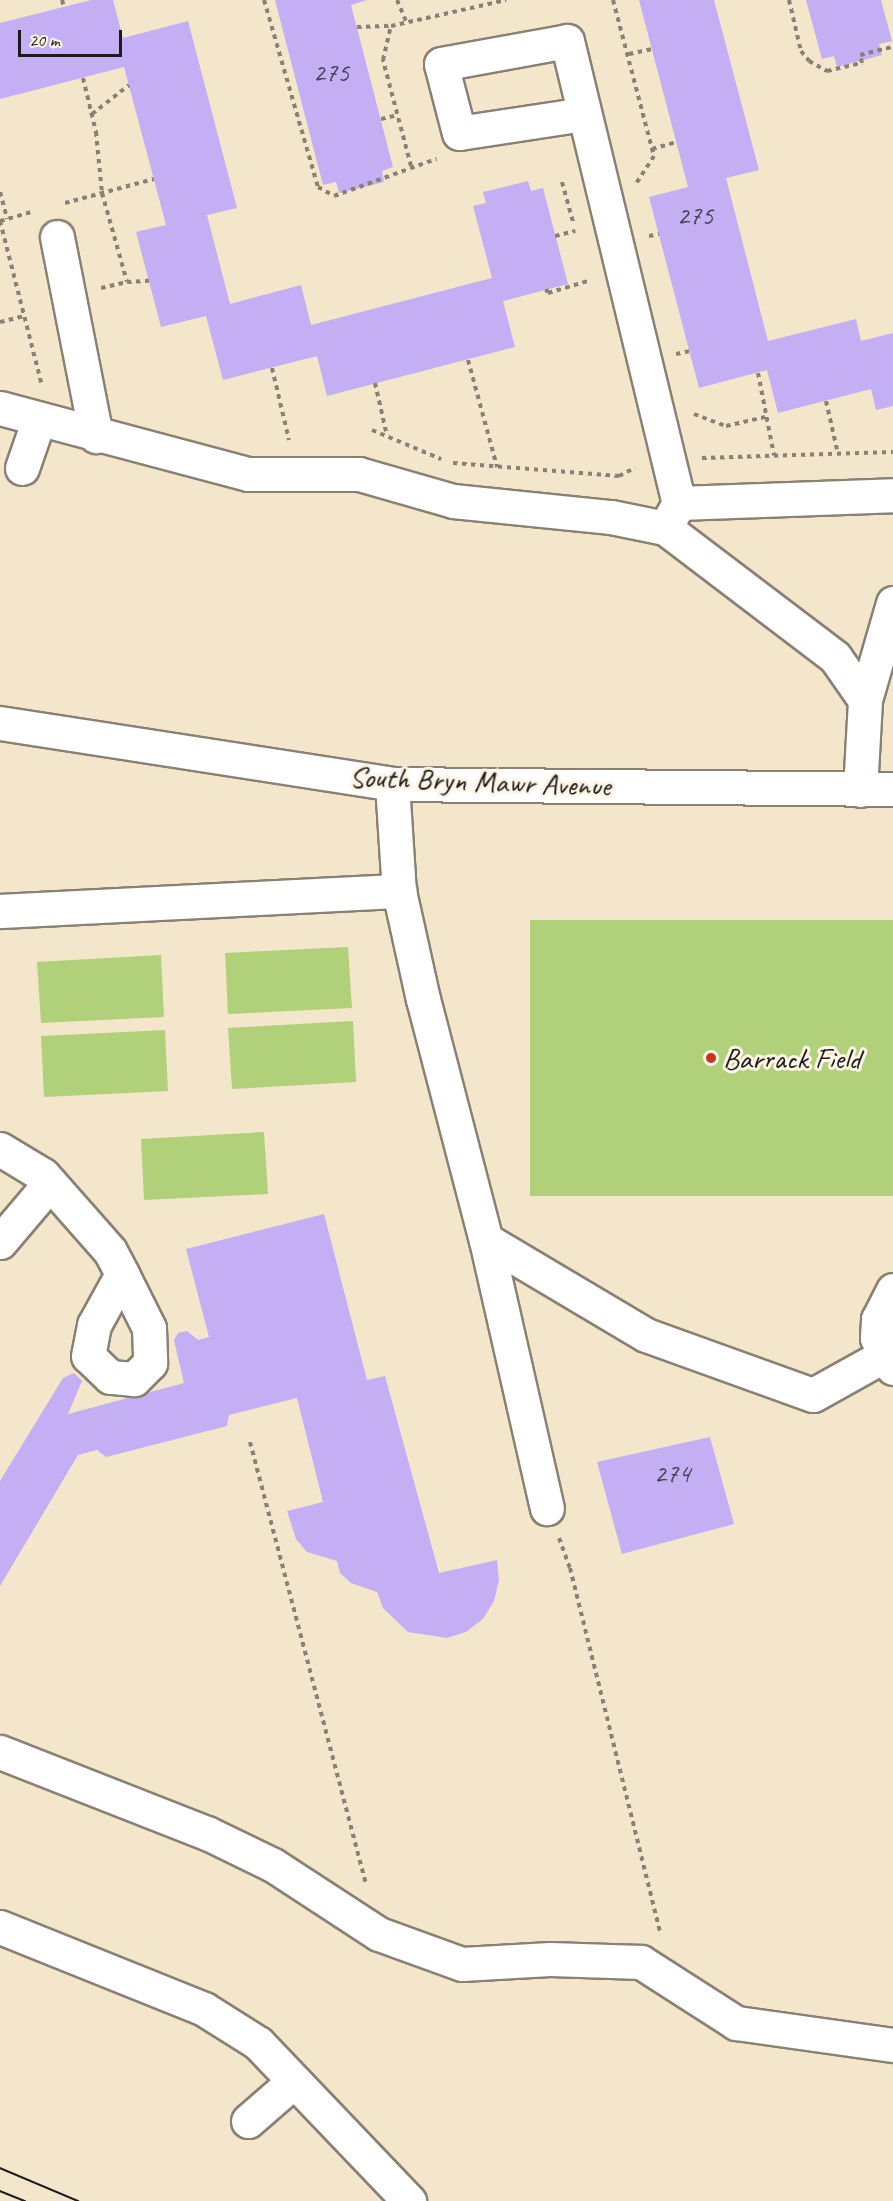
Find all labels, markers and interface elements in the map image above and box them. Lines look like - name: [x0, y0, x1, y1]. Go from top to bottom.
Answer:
- scale bar: [21, 18, 124, 56]
- text: 20 m: [29, 29, 60, 51]
- house number: 275: [313, 57, 349, 89]
- house number: 275: [677, 200, 713, 232]
- street label: South Bryn Mawr Avenue: [349, 758, 611, 804]
- place label: Barrack Field: [723, 1040, 861, 1076]
- marker: Barrack Field: [704, 1051, 718, 1065]
- house number: 274: [654, 1458, 690, 1490]

